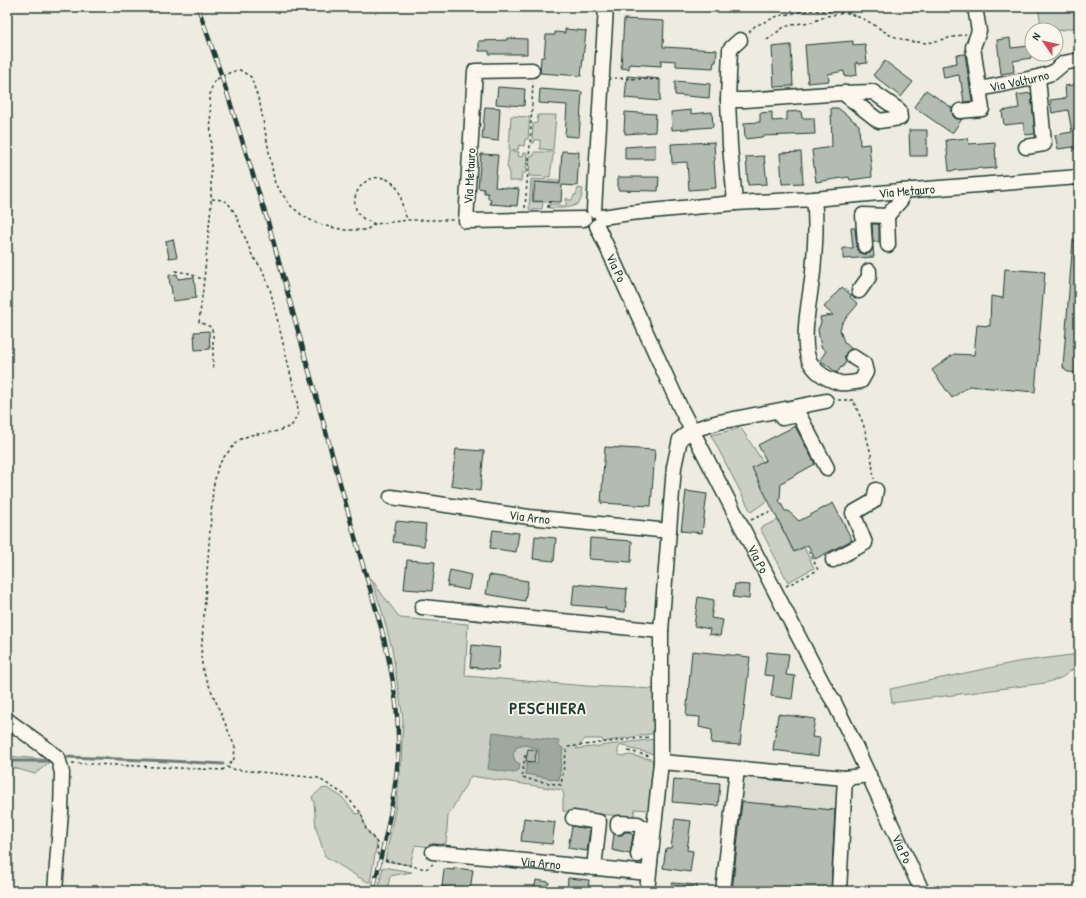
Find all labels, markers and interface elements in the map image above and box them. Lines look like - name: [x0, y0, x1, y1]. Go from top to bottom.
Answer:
- north arrow: [1024, 22, 1064, 62]
- text: N: [1028, 30, 1043, 43]
- street label: Via Volturno: [988, 65, 1051, 96]
- street label: Via Metauro: [459, 147, 479, 205]
- street label: Via Metauro: [878, 179, 936, 202]
- street label: Via Po: [602, 250, 631, 285]
- street label: Via Arno: [508, 505, 551, 528]
- street label: Via Po: [744, 541, 773, 576]
- district label: PESCHIERA: [509, 696, 587, 719]
- street label: Via Po: [888, 831, 917, 866]
- street label: Via Arno: [519, 852, 562, 873]

